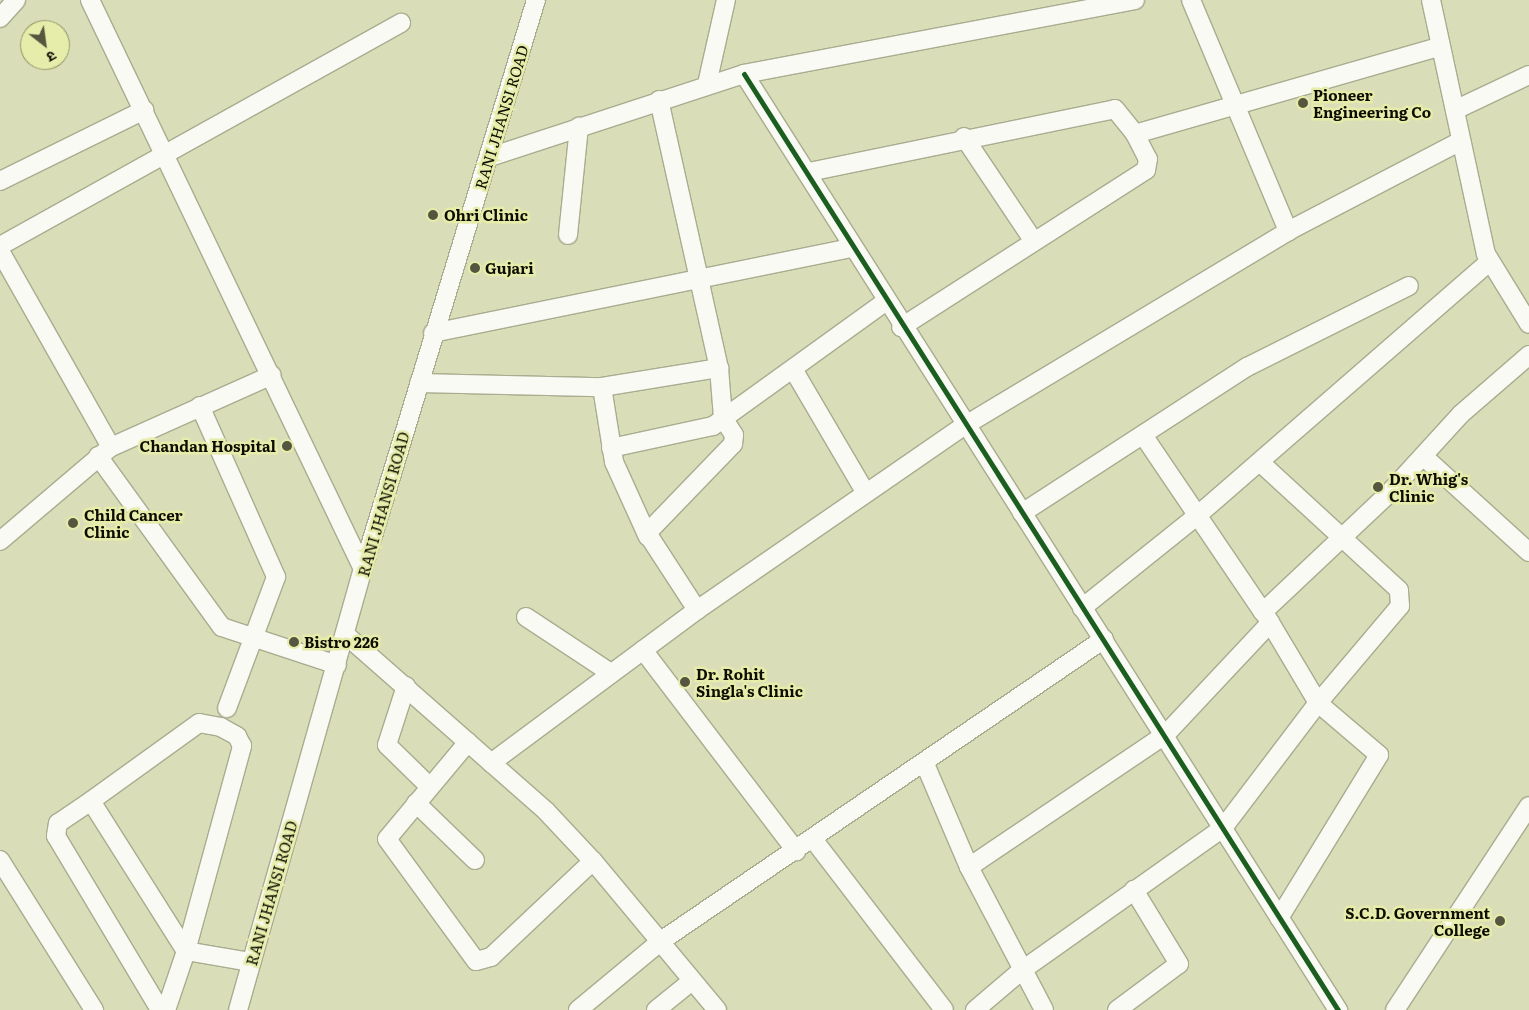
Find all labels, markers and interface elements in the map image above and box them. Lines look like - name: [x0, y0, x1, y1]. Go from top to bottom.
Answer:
- north arrow: [20, 20, 70, 70]
- street label: RANI JHANSI ROAD: [471, 43, 531, 191]
- text: उ: [43, 46, 61, 68]
- place label: Pioneer Engineering Co: [1313, 85, 1431, 120]
- marker: Pioneer Engineering Co: [1297, 97, 1309, 109]
- place label: Ohri Clinic: [444, 206, 528, 224]
- marker: Ohri Clinic: [426, 208, 440, 222]
- place label: Gujari: [485, 259, 534, 277]
- marker: Gujari: [469, 262, 481, 274]
- street label: RANI JHANSI ROAD: [354, 430, 412, 578]
- place label: Chandan Hospital: [140, 437, 276, 455]
- marker: Chandan Hospital: [280, 439, 294, 453]
- place label: Dr. Whig's Clinic: [1389, 469, 1468, 504]
- marker: Dr. Whig's Clinic: [1371, 480, 1385, 494]
- place label: Child Cancer Clinic: [84, 505, 183, 540]
- marker: Child Cancer Clinic: [66, 516, 80, 530]
- place label: Bistro 226: [304, 633, 379, 651]
- marker: Bistro 226: [288, 636, 300, 648]
- place label: Dr. Rohit Singla's Clinic: [696, 664, 803, 699]
- marker: Dr. Rohit Singla's Clinic: [678, 675, 692, 689]
- street label: RANI JHANSI ROAD: [242, 819, 300, 967]
- place label: S.C.D. Government College: [1345, 903, 1490, 938]
- marker: S.C.D. Government College: [1494, 915, 1506, 927]

